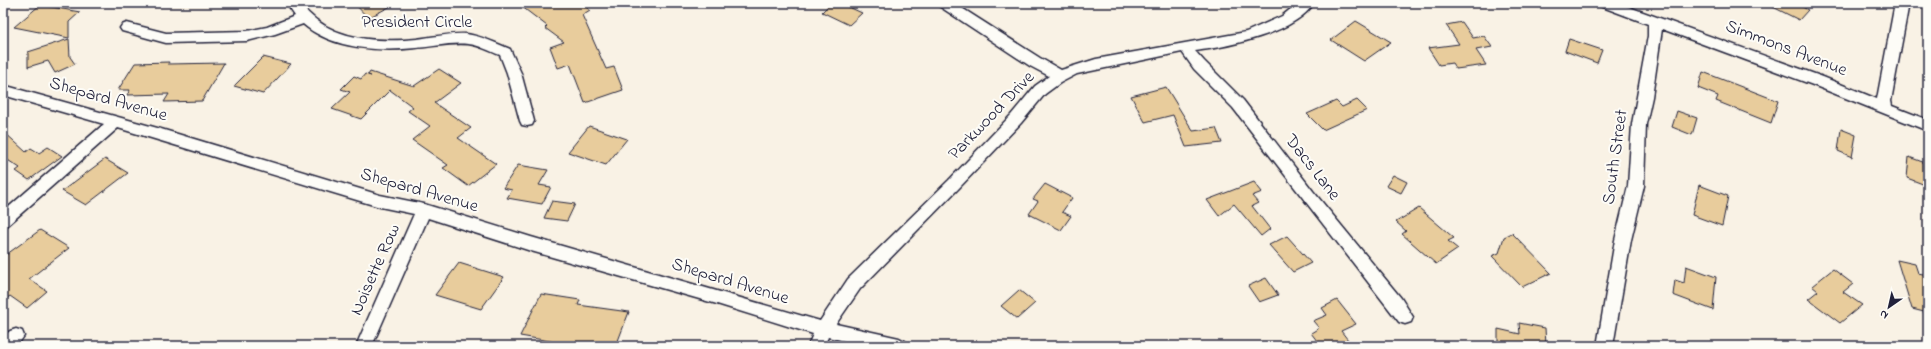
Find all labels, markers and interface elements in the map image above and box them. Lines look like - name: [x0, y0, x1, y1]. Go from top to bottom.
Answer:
- street label: President Circle: [362, 10, 473, 36]
- street label: Simmons Avenue: [1721, 14, 1851, 84]
- street label: Parkwood Drive: [943, 65, 1042, 166]
- street label: Shepard Avenue: [46, 71, 171, 130]
- street label: South Street: [1596, 108, 1636, 206]
- street label: Dacs Lane: [1277, 129, 1347, 207]
- street label: Shepard Avenue: [357, 162, 482, 221]
- street label: Noisette Row: [344, 220, 408, 320]
- street label: Shepard Avenue: [668, 252, 793, 312]
- north arrow: [1869, 287, 1909, 327]
- text: N: [1876, 306, 1892, 323]

